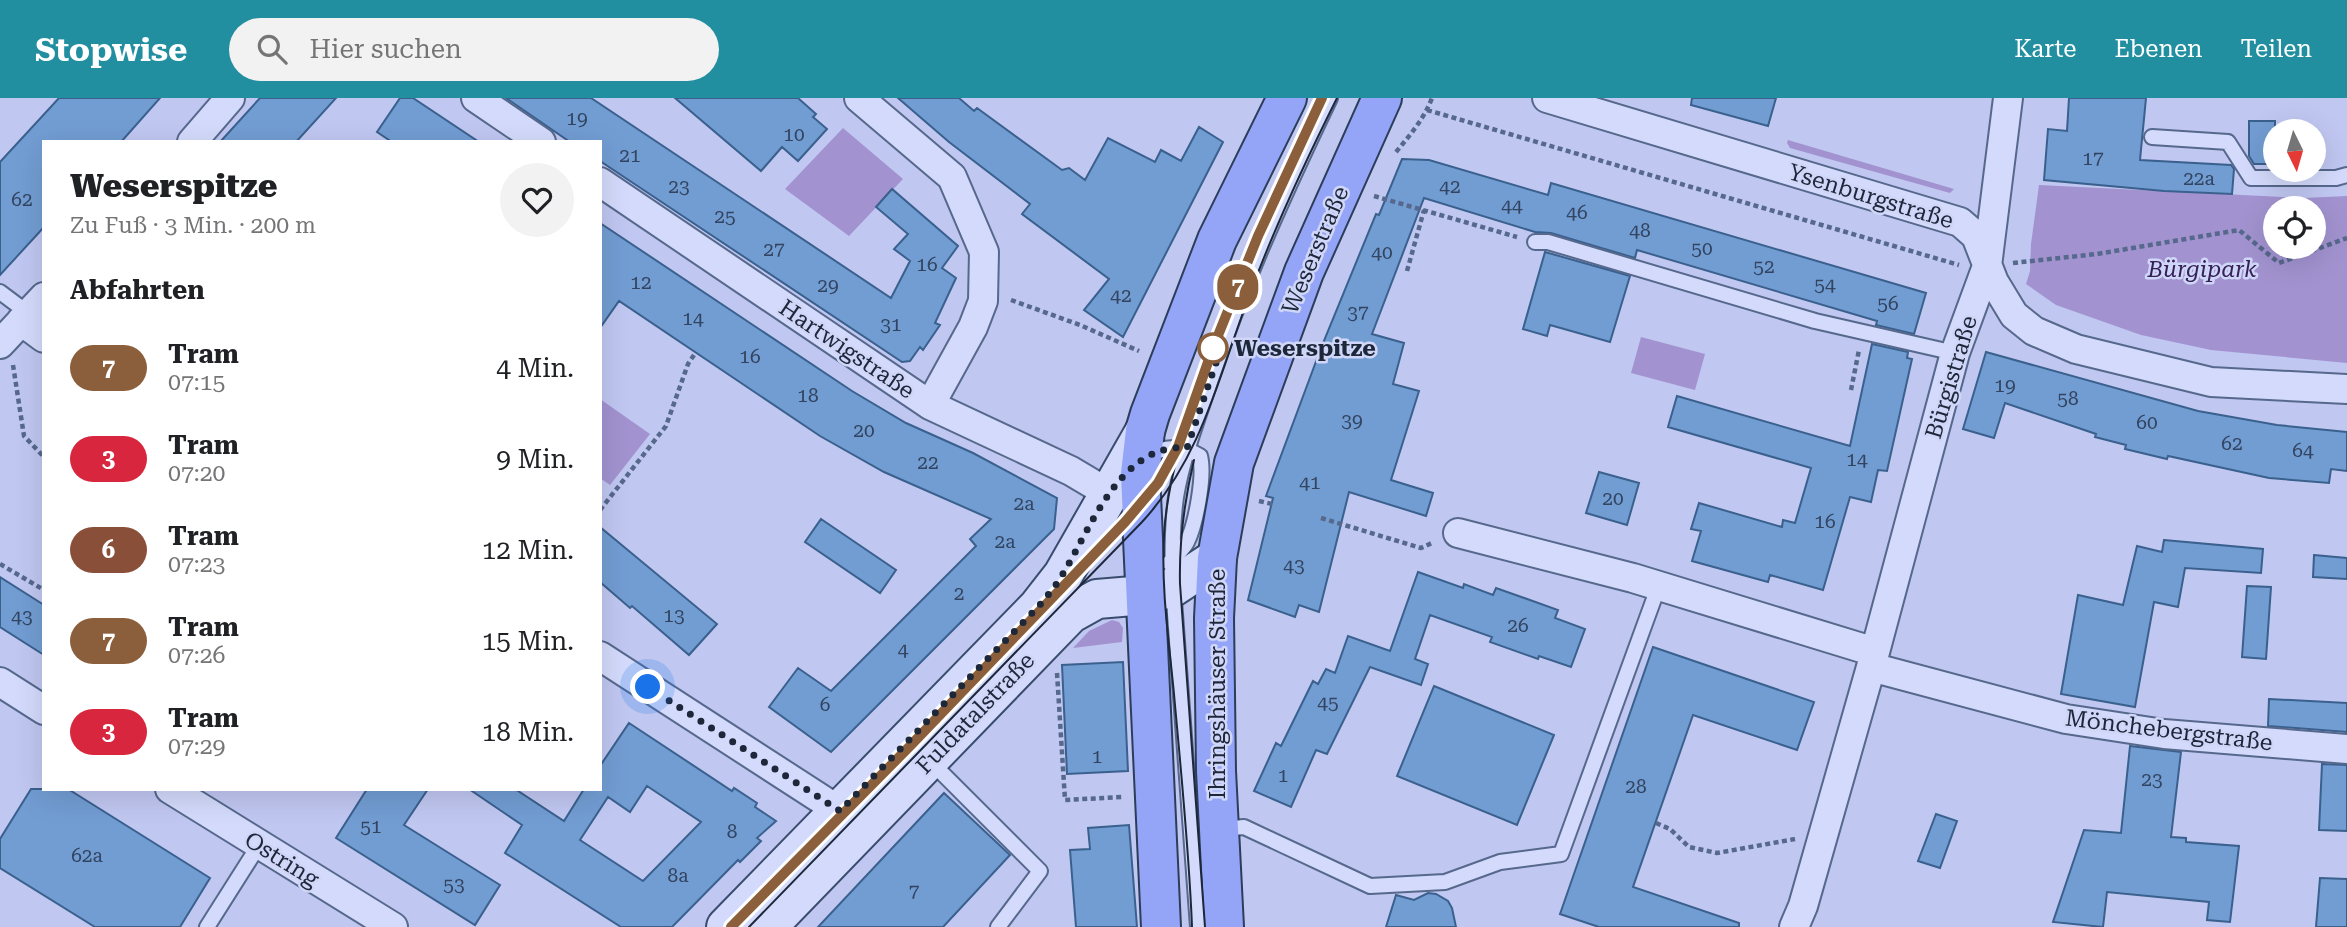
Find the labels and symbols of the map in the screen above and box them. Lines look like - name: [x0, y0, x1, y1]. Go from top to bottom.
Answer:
- house number: 19: [566, 107, 588, 130]
- north arrow: [2263, 119, 2326, 182]
- house number: 10: [783, 123, 805, 146]
- house number: 21: [619, 144, 641, 167]
- house number: 17: [2082, 147, 2104, 170]
- street label: Ysenburgstraße: [1785, 159, 1957, 234]
- house number: 22a: [2183, 167, 2215, 190]
- house number: 23: [668, 175, 690, 198]
- house number: 42: [1439, 175, 1461, 198]
- street label: Weserstraße: [1276, 182, 1354, 318]
- house number: 62: [11, 188, 33, 211]
- house number: 44: [1501, 194, 1523, 217]
- house number: 46: [1566, 201, 1588, 224]
- house number: 25: [714, 205, 736, 228]
- house number: 48: [1629, 219, 1651, 242]
- house number: 50: [1691, 237, 1713, 260]
- house number: 27: [763, 238, 785, 261]
- house number: 40: [1371, 241, 1393, 264]
- house number: 16: [916, 253, 938, 276]
- house number: 52: [1753, 255, 1775, 278]
- park label: Bürgipark: [2146, 256, 2257, 283]
- line badge: 7: [1215, 264, 1261, 310]
- house number: 12: [630, 271, 652, 294]
- house number: 54: [1814, 273, 1836, 296]
- house number: 29: [817, 274, 839, 297]
- house number: 42: [1110, 284, 1132, 307]
- house number: 56: [1877, 292, 1899, 315]
- street label: Hartwigstraße: [774, 294, 920, 405]
- house number: 37: [1347, 301, 1369, 324]
- house number: 14: [682, 307, 704, 330]
- street label: Bürgistraße: [1920, 312, 1983, 442]
- house number: 31: [880, 313, 902, 336]
- marker: Weserspitze: [1198, 333, 1228, 363]
- place label: Weserspitze: [1234, 335, 1376, 362]
- house number: 16: [739, 345, 761, 368]
- house number: 19: [1994, 374, 2016, 397]
- house number: 18: [797, 384, 819, 407]
- house number: 58: [2057, 387, 2079, 410]
- house number: 39: [1341, 409, 1363, 432]
- house number: 60: [2136, 411, 2158, 434]
- house number: 20: [853, 419, 875, 442]
- house number: 62: [2221, 432, 2243, 455]
- house number: 64: [2292, 439, 2314, 462]
- house number: 14: [1846, 448, 1868, 471]
- house number: 22: [917, 451, 939, 474]
- house number: 41: [1299, 471, 1321, 494]
- house number: 20: [1602, 487, 1624, 510]
- house number: 2a: [1014, 492, 1035, 515]
- house number: 16: [1814, 510, 1836, 533]
- house number: 2a: [995, 530, 1016, 553]
- house number: 43: [1283, 554, 1305, 577]
- street label: Ihringshäuser Straße: [1204, 569, 1231, 799]
- house number: 2: [954, 582, 964, 605]
- house number: 13: [663, 604, 685, 627]
- house number: 43: [11, 605, 33, 628]
- house number: 26: [1507, 614, 1529, 637]
- house number: 4: [898, 638, 909, 661]
- street label: Fuldatalstraße: [911, 647, 1040, 780]
- your location: [630, 669, 665, 704]
- house number: 45: [1317, 691, 1339, 714]
- house number: 6: [820, 693, 830, 716]
- street label: Mönchebergstraße: [2064, 704, 2274, 757]
- house number: 1: [1092, 745, 1102, 768]
- house number: 1: [1278, 764, 1288, 787]
- house number: 23: [2141, 768, 2163, 791]
- house number: 28: [1625, 775, 1647, 798]
- house number: 51: [360, 815, 382, 838]
- house number: 8: [727, 820, 737, 843]
- street label: Ostring: [240, 826, 324, 893]
- house number: 62a: [71, 844, 103, 867]
- house number: 8a: [668, 864, 689, 887]
- house number: 53: [443, 873, 465, 896]
- house number: 7: [909, 880, 920, 903]

